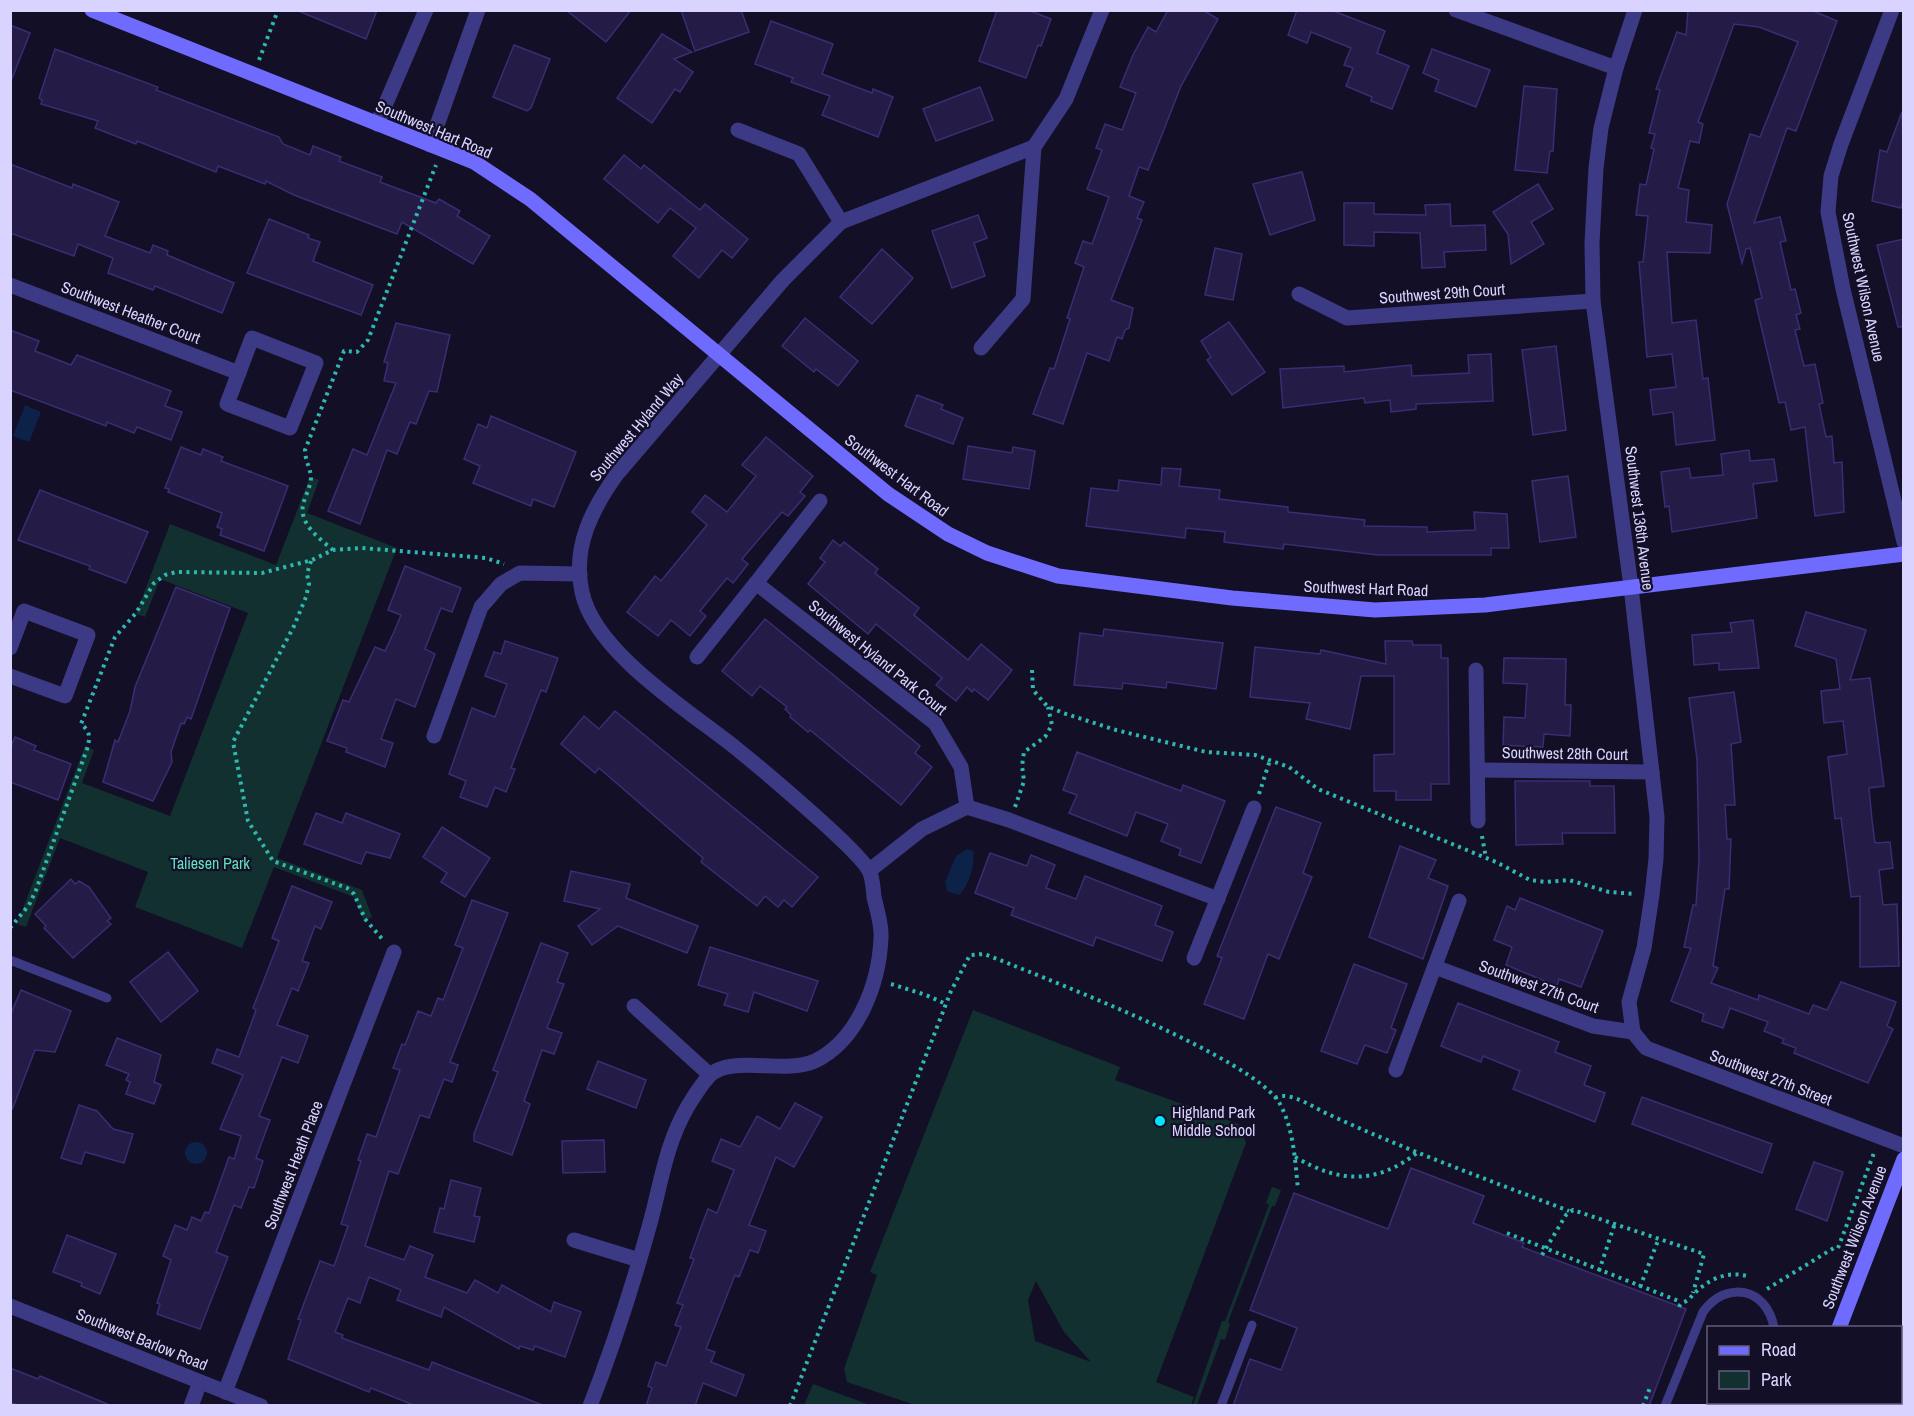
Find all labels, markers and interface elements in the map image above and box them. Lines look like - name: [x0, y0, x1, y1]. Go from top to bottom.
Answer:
- street label: Southwest Hart Road: [372, 95, 496, 163]
- street label: Southwest Wilson Avenue: [1837, 210, 1891, 364]
- street label: Southwest Heather Court: [58, 275, 204, 349]
- street label: Southwest 29th Court: [1378, 278, 1506, 308]
- street label: Southwest Hyland Way: [584, 368, 688, 486]
- street label: Southwest Hart Road: [841, 429, 953, 521]
- street label: Southwest 136th Avenue: [1620, 445, 1660, 591]
- street label: Southwest Hart Road: [1303, 575, 1429, 601]
- street label: Southwest Hyland Park Court: [804, 594, 952, 720]
- street label: Southwest 28th Court: [1502, 741, 1629, 765]
- park label: Taliesen Park: [170, 852, 250, 874]
- street label: Southwest 27th Court: [1476, 954, 1602, 1018]
- street label: Southwest 27th Street: [1707, 1044, 1836, 1111]
- street label: Southwest Heath Place: [258, 1097, 328, 1233]
- place label: Highland Park Middle School: [1172, 1101, 1256, 1141]
- marker: Highland Park Middle School: [1153, 1114, 1167, 1128]
- street label: Southwest Wilson Avenue: [1816, 1162, 1892, 1312]
- street label: Southwest Barlow Road: [73, 1303, 211, 1375]
- legend: [1707, 1326, 1902, 1404]
- text: Road: [1761, 1337, 1796, 1362]
- text: Park: [1761, 1367, 1792, 1392]

